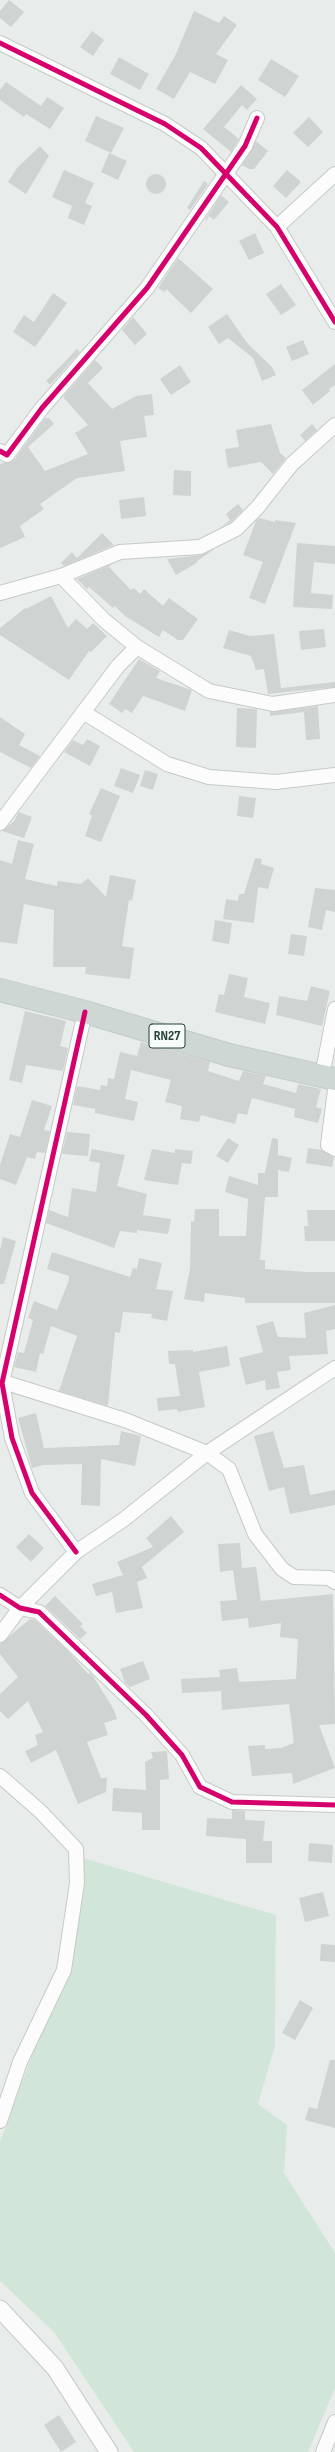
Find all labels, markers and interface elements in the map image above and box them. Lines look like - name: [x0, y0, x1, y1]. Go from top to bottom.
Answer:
- road number: RN27: [149, 1024, 185, 1048]

